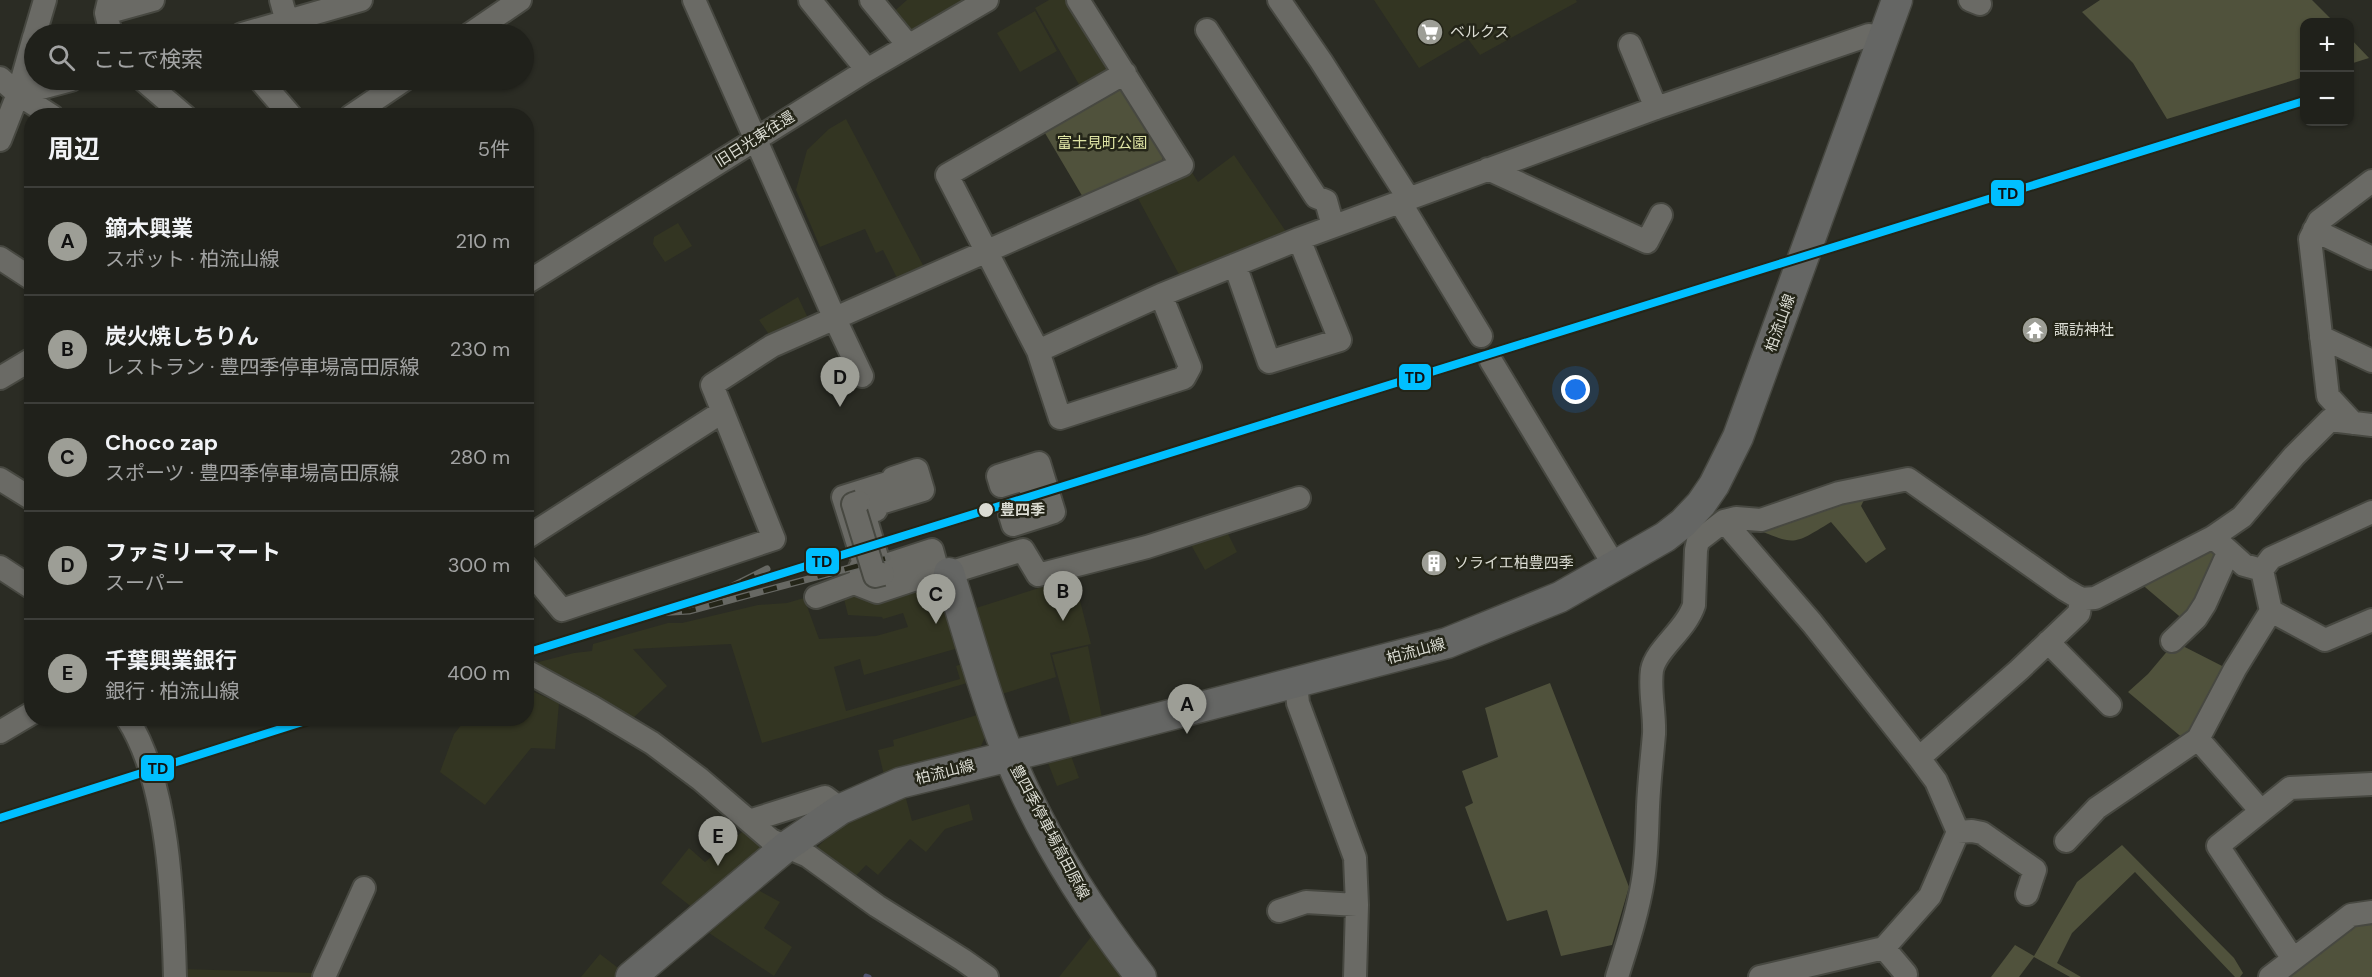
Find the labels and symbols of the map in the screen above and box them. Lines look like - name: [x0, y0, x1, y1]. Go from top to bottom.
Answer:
- supermarket icon: ベルクス: [1415, 17, 1445, 47]
- place label: ベルクス: [1450, 22, 1510, 42]
- street label: 旧日光東往還: [712, 107, 798, 171]
- park label: 富士見町公園: [1057, 133, 1147, 153]
- line badge: TD: [1990, 179, 2025, 207]
- text: TD: [1998, 183, 2018, 204]
- street label: 柏流山線: [1760, 291, 1800, 355]
- temple icon: 諏訪神社: [2020, 315, 2050, 345]
- place label: 諏訪神社: [2054, 320, 2114, 340]
- pin: D: [820, 358, 860, 407]
- line badge: TD: [1398, 363, 1432, 391]
- text: TD: [1405, 367, 1425, 388]
- your location: [1561, 375, 1590, 404]
- place label: 豊四季: [1000, 500, 1045, 520]
- marker: 豊四季: [977, 501, 995, 519]
- line badge: TD: [805, 547, 840, 575]
- building icon: ソライエ柏豊四季: [1419, 548, 1449, 578]
- text: TD: [812, 551, 832, 572]
- place label: ソライエ柏豊四季: [1454, 553, 1574, 573]
- pin: B: [1044, 572, 1082, 621]
- pin: C: [916, 574, 956, 624]
- street label: 柏流山線: [1384, 634, 1448, 668]
- pin: A: [1168, 684, 1206, 734]
- line badge: TD: [140, 754, 175, 782]
- street label: 柏流山線: [913, 755, 977, 789]
- text: TD: [148, 758, 168, 779]
- street label: 豊四季停車場高田原線: [1006, 761, 1094, 903]
- pin: E: [698, 816, 738, 866]

